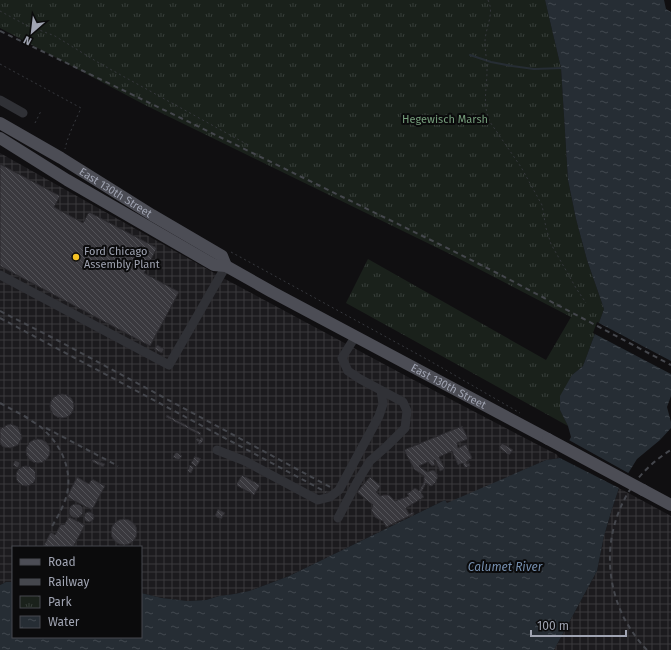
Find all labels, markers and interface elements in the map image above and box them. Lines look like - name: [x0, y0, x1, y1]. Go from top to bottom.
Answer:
- north arrow: [12, 12, 52, 52]
- text: N: [21, 33, 34, 48]
- park label: Hegewisch Marsh: [402, 113, 488, 126]
- street label: East 130th Street: [77, 165, 154, 220]
- place label: Ford Chicago Assembly Plant: [84, 245, 160, 271]
- marker: Ford Chicago Assembly Plant: [71, 252, 81, 262]
- street label: East 130th Street: [409, 361, 488, 412]
- legend: [12, 546, 142, 638]
- text: Road: [48, 555, 76, 569]
- water label: Calumet River: [468, 560, 543, 574]
- text: Railway: [48, 575, 89, 589]
- text: Park: [48, 595, 72, 609]
- scale bar: [531, 612, 626, 638]
- text: Water: [48, 615, 80, 629]
- text: 100 m: [537, 619, 569, 633]

